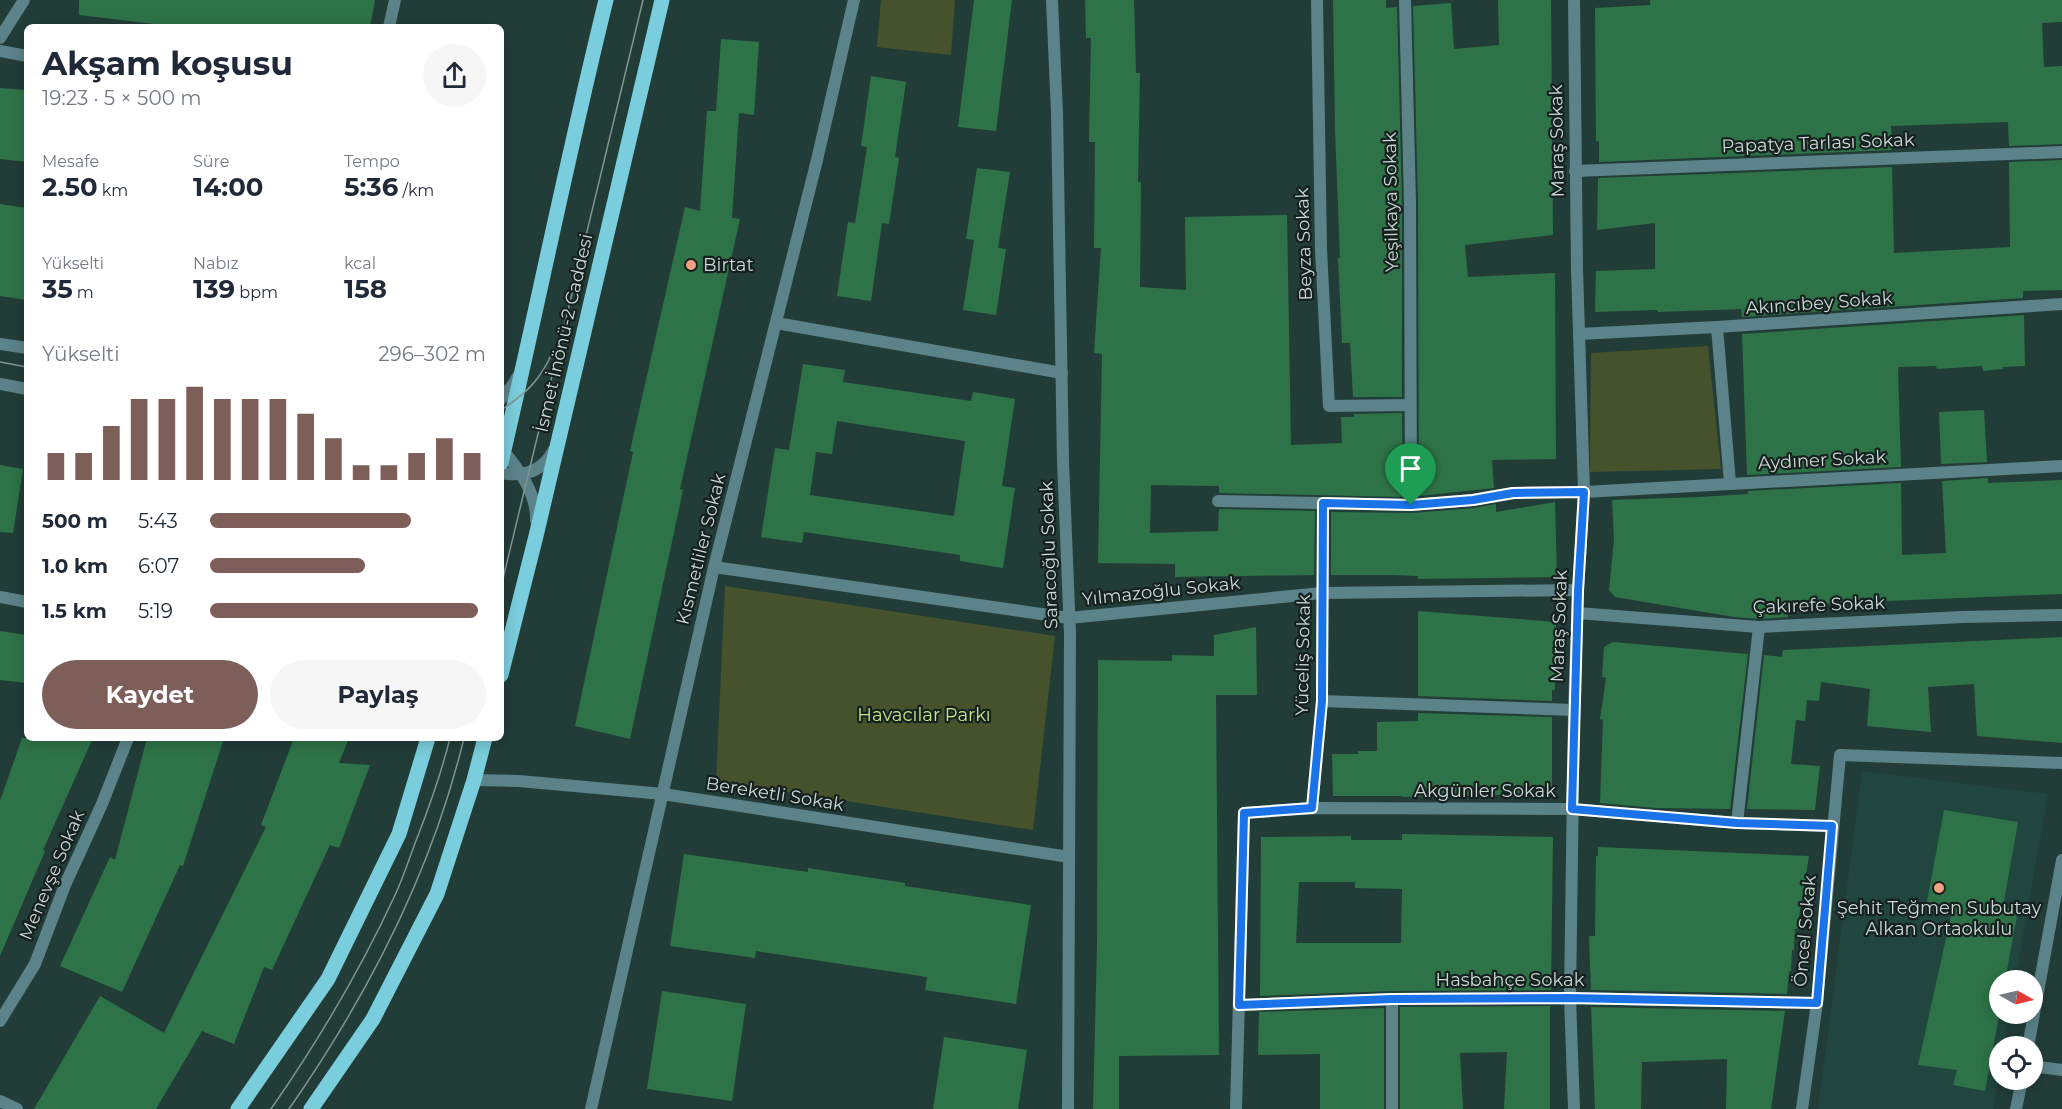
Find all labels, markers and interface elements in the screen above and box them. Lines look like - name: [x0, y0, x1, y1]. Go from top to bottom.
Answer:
- text: Akşam koşusu: [42, 43, 293, 83]
- button: share: [423, 44, 486, 107]
- street label: Maraş Sokak: [1545, 84, 1569, 198]
- text: 19:23 · 5 × 500 m: [42, 86, 201, 110]
- street label: Papatya Tarlası Sokak: [1721, 129, 1915, 157]
- street label: Yeşilkaya Sokak: [1379, 132, 1403, 272]
- text: Mesafe: [42, 152, 99, 171]
- text: Süre: [193, 152, 229, 171]
- text: Tempo: [344, 152, 400, 171]
- text: 2.50: [42, 171, 98, 203]
- text: 14:00: [193, 171, 263, 203]
- text: 5:36: [344, 171, 398, 203]
- text: km: [98, 181, 128, 200]
- text: /km: [398, 181, 434, 200]
- street label: Beyza Sokak: [1291, 187, 1317, 301]
- street label: İsmet İnönü-2 Caddesi: [530, 232, 598, 434]
- text: Yükselti: [42, 254, 104, 273]
- text: Nabız: [193, 254, 239, 273]
- text: kcal: [344, 254, 376, 273]
- place label: Birtat: [703, 254, 754, 276]
- marker: Birtat: [684, 258, 698, 272]
- text: 35: [42, 273, 73, 305]
- text: 139: [193, 273, 235, 305]
- text: 158: [344, 273, 387, 305]
- text: m: [73, 283, 94, 302]
- text: bpm: [235, 283, 278, 302]
- street label: Akıncıbey Sokak: [1745, 287, 1893, 319]
- text: Yükselti: [42, 342, 120, 366]
- text: 296–302 m: [378, 342, 486, 366]
- pin: [1385, 443, 1436, 505]
- street label: Aydıner Sokak: [1757, 446, 1887, 474]
- icon: arrive: [1394, 452, 1427, 485]
- street label: Kısmetliler Sokak: [672, 471, 730, 627]
- street label: Saracoğlu Sokak: [1035, 480, 1063, 630]
- text: 500 m: [42, 509, 108, 533]
- text: 5:43: [138, 509, 178, 533]
- text: 1.0 km: [42, 554, 108, 578]
- text: 6:07: [138, 554, 179, 578]
- street label: Maraş Sokak: [1546, 569, 1572, 683]
- street label: Yılmazoğlu Sokak: [1081, 572, 1241, 610]
- street label: Çakırefe Sokak: [1752, 592, 1886, 618]
- street label: Yüceliş Sokak: [1291, 594, 1315, 716]
- text: 1.5 km: [42, 599, 107, 623]
- text: 5:19: [138, 599, 173, 623]
- button: Kaydet: [42, 660, 258, 729]
- button: Paylaş: [270, 660, 486, 729]
- park label: Havacılar Parkı: [857, 704, 991, 726]
- street label: Bereketli Sokak: [704, 772, 846, 816]
- street label: Akgünler Sokak: [1414, 780, 1556, 802]
- street label: Menevşe Sokak: [15, 806, 89, 943]
- street label: Öncel Sokak: [1789, 874, 1821, 988]
- marker: Şehit Teğmen Subutay Alkan Ortaokulu: [1932, 881, 1946, 895]
- place label: Şehit Teğmen Subutay Alkan Ortaokulu: [1837, 897, 2042, 940]
- street label: Hasbahçe Sokak: [1436, 969, 1585, 991]
- north arrow: [1989, 970, 2043, 1024]
- map controls: [1989, 970, 2043, 1090]
- button: locate: [1989, 1036, 2043, 1090]

